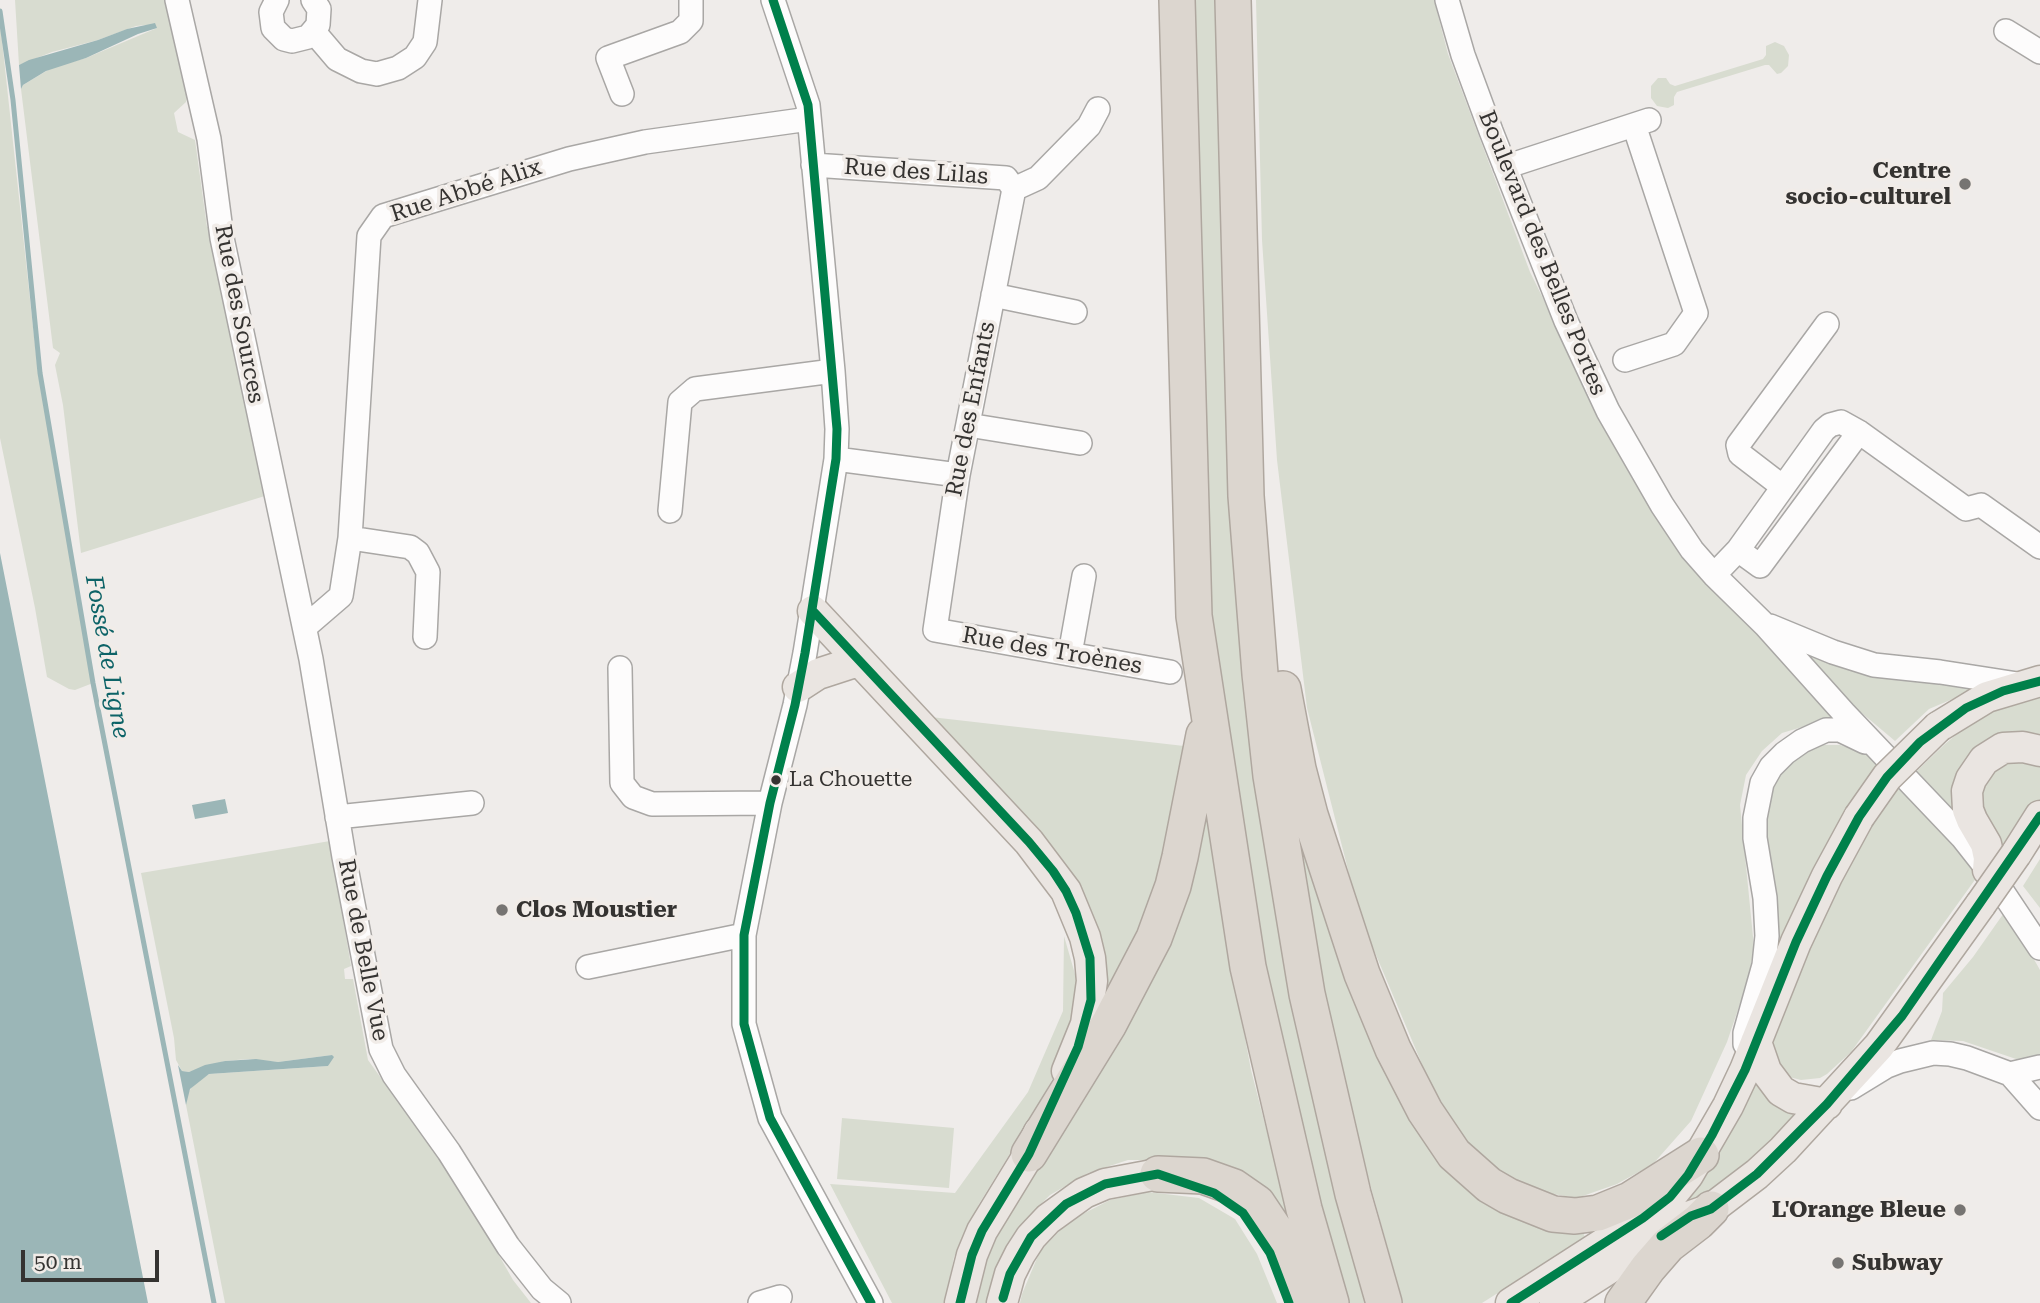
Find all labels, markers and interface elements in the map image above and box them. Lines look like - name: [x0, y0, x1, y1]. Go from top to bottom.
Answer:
- street label: Boulevard des Belles Portes: [1472, 107, 1612, 399]
- street label: Rue des Lilas: [843, 153, 989, 191]
- street label: Rue Abbé Alix: [387, 154, 545, 228]
- place label: Centre socio-culturel: [1785, 157, 1951, 211]
- marker: Centre socio-culturel: [1957, 176, 1973, 192]
- street label: Rue des Sources: [208, 222, 270, 406]
- street label: Rue des Enfants: [941, 319, 1001, 499]
- water label: Fossé de Ligne: [78, 573, 136, 741]
- street label: Rue des Troènes: [960, 622, 1144, 680]
- place label: La Chouette: [789, 767, 912, 793]
- marker: La Chouette: [769, 773, 783, 787]
- street label: Rue de Belle Vue: [332, 857, 394, 1043]
- place label: Clos Moustier: [516, 896, 677, 924]
- marker: Clos Moustier: [494, 902, 510, 918]
- place label: L'Orange Bleue: [1772, 1196, 1946, 1224]
- marker: L'Orange Bleue: [1952, 1202, 1968, 1218]
- scale bar: [24, 1236, 163, 1280]
- place label: Subway: [1852, 1249, 1943, 1277]
- text: 50 m: [34, 1250, 82, 1274]
- marker: Subway: [1830, 1255, 1846, 1271]

